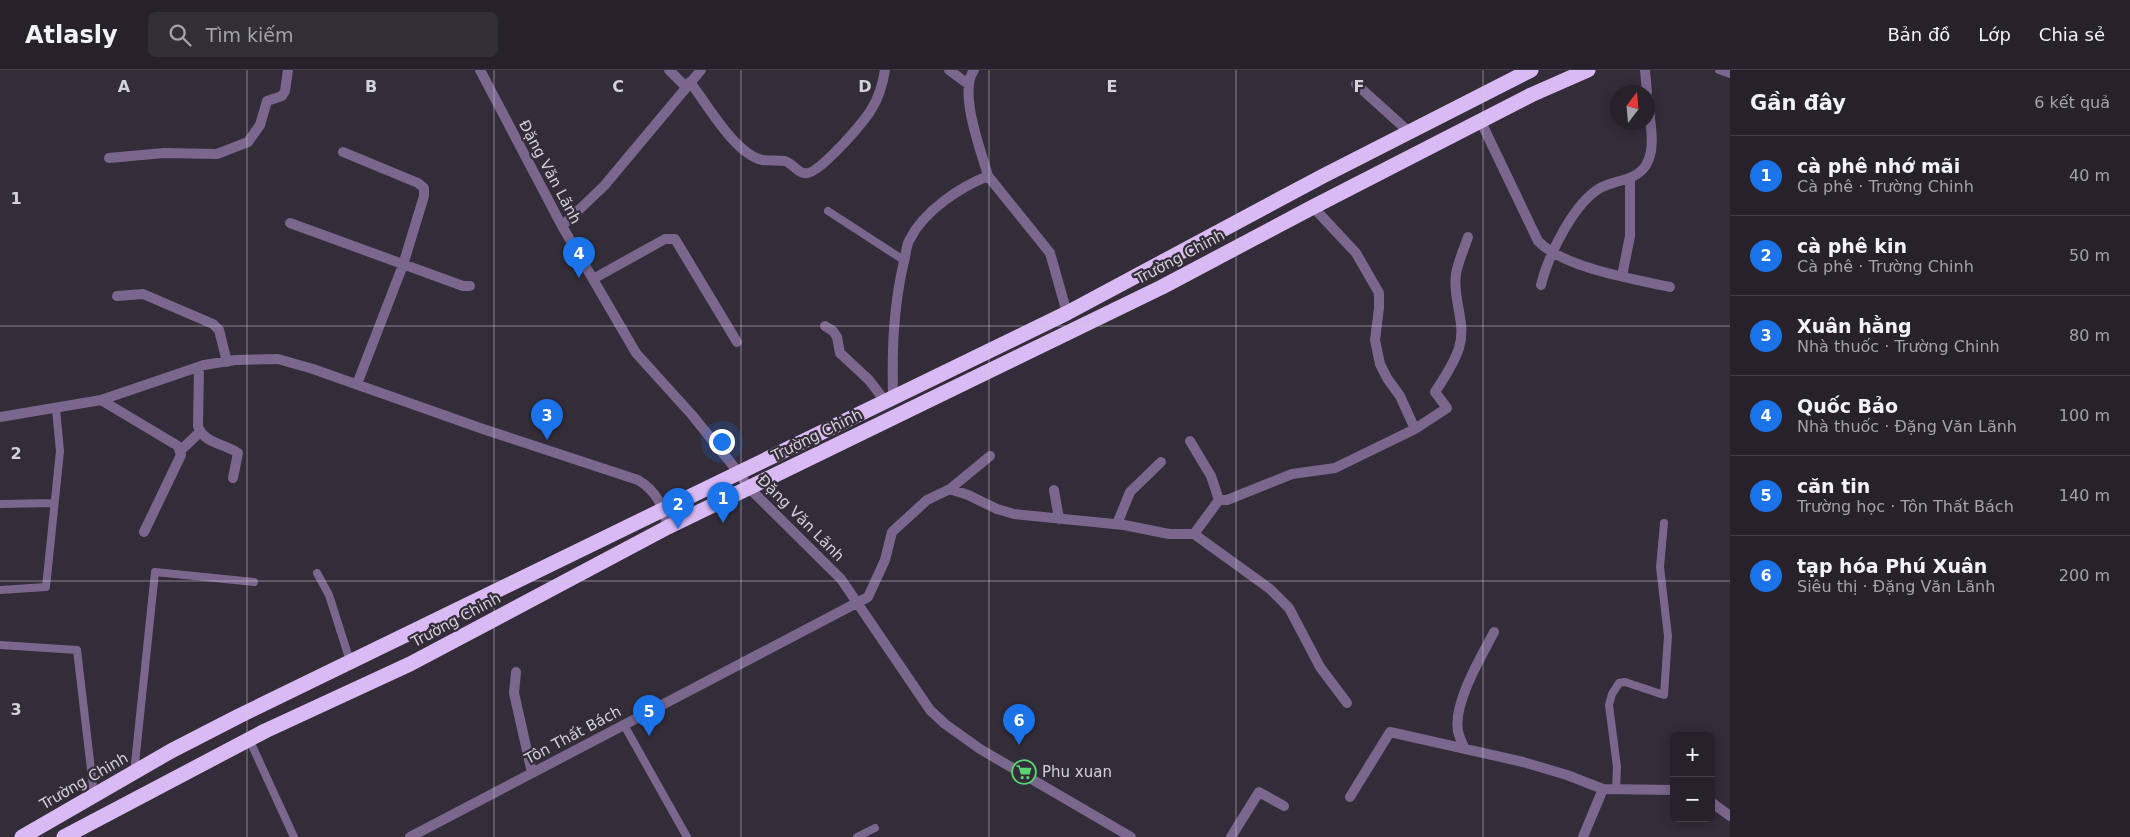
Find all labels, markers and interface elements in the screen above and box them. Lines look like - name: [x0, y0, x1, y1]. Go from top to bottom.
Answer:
- search box: [148, 12, 498, 57]
- text: Atlasly: [25, 21, 118, 49]
- icon: search: [166, 21, 194, 49]
- text: Tìm kiếm: [206, 24, 294, 46]
- text: Bản đồ: [1887, 24, 1950, 45]
- text: Lớp: [1978, 24, 2011, 45]
- text: Chia sẻ: [2039, 24, 2105, 45]
- text: A: [118, 77, 131, 96]
- text: B: [365, 77, 377, 96]
- text: C: [612, 77, 624, 96]
- text: D: [858, 77, 872, 96]
- text: E: [1107, 77, 1117, 96]
- text: F: [1354, 77, 1364, 96]
- north arrow: [1610, 85, 1655, 130]
- text: Gần đây: [1750, 91, 1846, 115]
- text: 6 kết quả: [2034, 93, 2110, 112]
- street label: Đặng Văn Lãnh: [515, 117, 585, 227]
- text: cà phê nhớ mãi: [1797, 155, 1960, 177]
- text: 1: [1760, 166, 1772, 185]
- text: 40 m: [2069, 166, 2110, 185]
- text: Cà phê · Trường Chinh: [1797, 177, 1974, 196]
- text: 1: [10, 189, 22, 208]
- street label: Trường Chinh: [1131, 226, 1228, 289]
- text: cà phê kin: [1797, 235, 1907, 257]
- pin: 4: [563, 237, 595, 278]
- text: 2: [1760, 246, 1772, 265]
- text: 50 m: [2069, 246, 2110, 265]
- text: Cà phê · Trường Chinh: [1797, 257, 1974, 276]
- text: Xuân hằng: [1797, 315, 1912, 337]
- text: 3: [1760, 326, 1772, 345]
- text: 80 m: [2069, 326, 2110, 345]
- text: Nhà thuốc · Trường Chinh: [1797, 337, 2000, 356]
- text: Quốc Bảo: [1797, 395, 1898, 417]
- pin: 3: [531, 399, 563, 440]
- street label: Trường Chinh: [768, 405, 865, 465]
- text: 4: [1760, 406, 1772, 425]
- text: 100 m: [2059, 406, 2110, 425]
- text: Nhà thuốc · Đặng Văn Lãnh: [1797, 417, 2017, 436]
- your location: [709, 429, 735, 455]
- text: 2: [10, 444, 22, 463]
- street label: Đặng Văn Lãnh: [754, 471, 848, 565]
- text: căn tin: [1797, 475, 1870, 497]
- pin: 1: [707, 482, 739, 523]
- text: 5: [1760, 486, 1772, 505]
- text: 140 m: [2059, 486, 2110, 505]
- pin: 2: [662, 488, 694, 529]
- text: Trường học · Tôn Thất Bách: [1797, 497, 2014, 516]
- text: tạp hóa Phú Xuân: [1797, 555, 1987, 577]
- text: 6: [1760, 566, 1772, 585]
- text: 200 m: [2059, 566, 2110, 585]
- text: Siêu thị · Đặng Văn Lãnh: [1797, 577, 1995, 596]
- street label: Trường Chinh: [407, 589, 504, 652]
- pin: 5: [633, 695, 665, 736]
- text: 3: [10, 700, 22, 719]
- street label: Tôn Thất Bách: [521, 702, 624, 768]
- pin: 6: [1003, 704, 1035, 745]
- map controls: [1670, 732, 1715, 822]
- button: +: [1670, 732, 1715, 777]
- street label: Trường Chinh: [36, 749, 131, 814]
- supermarket icon: Phu xuan: [1011, 759, 1037, 785]
- place label: Phu xuan: [1042, 763, 1112, 781]
- button: −: [1670, 777, 1715, 822]

